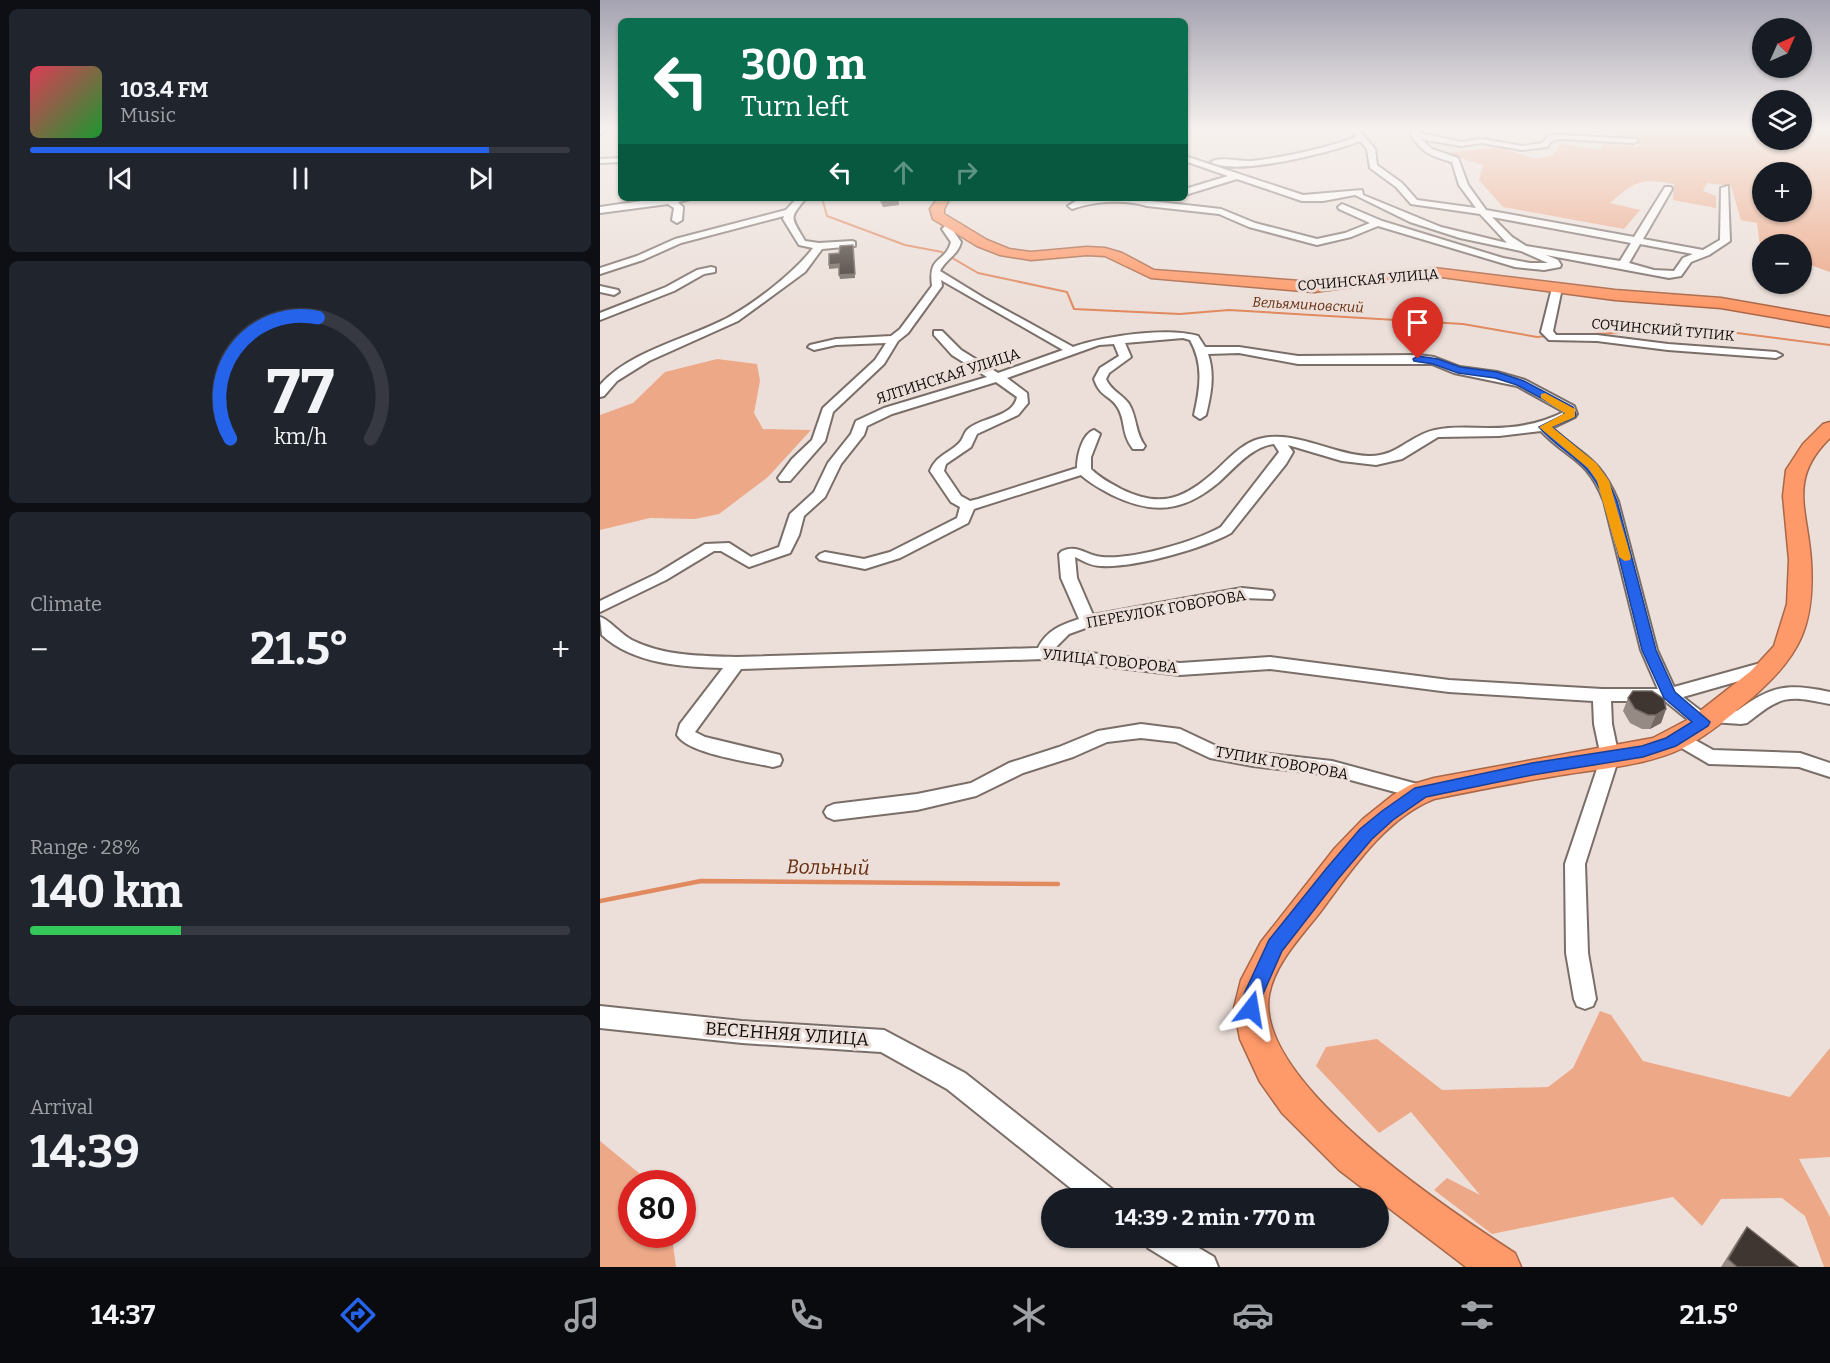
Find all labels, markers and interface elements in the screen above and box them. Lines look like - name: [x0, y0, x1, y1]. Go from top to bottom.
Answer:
- north arrow: [1752, 18, 1812, 78]
- map controls: [1752, 18, 1812, 294]
- text: 300 m: [741, 40, 866, 90]
- icon: left: [642, 42, 720, 120]
- text: 103.4 FM: [120, 76, 209, 103]
- button: layers: [1752, 90, 1812, 150]
- text: Turn left: [741, 91, 849, 123]
- text: Music: [120, 103, 176, 127]
- icon: left: [824, 156, 857, 189]
- icon: ahead: [887, 156, 920, 189]
- icon: right: [950, 156, 983, 189]
- icon: previous: [104, 162, 137, 195]
- icon: pause: [284, 162, 317, 195]
- icon: next: [464, 162, 497, 195]
- button: +: [1752, 162, 1812, 222]
- button: −: [1752, 234, 1812, 294]
- street label: СОЧИНСКАЯ УЛИЦА: [1297, 265, 1439, 295]
- water label: Вельяминовский: [1252, 294, 1364, 316]
- pin: [1392, 297, 1443, 359]
- icon: arrive: [1401, 306, 1434, 339]
- street label: СОЧИНСКИЙ ТУПИК: [1591, 314, 1736, 345]
- street label: ЯЛТИНСКАЯ УЛИЦА: [874, 344, 1022, 408]
- text: 77: [266, 355, 334, 430]
- text: km/h: [273, 424, 327, 450]
- street label: ПЕРЕУЛОК ГОВОРОВА: [1085, 586, 1248, 632]
- text: Climate: [30, 592, 102, 616]
- text: 21.5°: [250, 622, 349, 676]
- text: −: [30, 630, 48, 670]
- text: +: [551, 630, 570, 670]
- street label: УЛИЦА ГОВОРОВА: [1042, 645, 1179, 677]
- street label: ТУПИК ГОВОРОВА: [1214, 742, 1350, 784]
- text: Range · 28%: [30, 835, 140, 859]
- water label: Вольный: [786, 854, 870, 880]
- text: 140 km: [30, 865, 183, 919]
- position arrow: [1219, 977, 1283, 1041]
- street label: ВЕСЕННЯЯ УЛИЦА: [704, 1017, 870, 1051]
- text: Arrival: [30, 1095, 93, 1119]
- text: 14:39: [30, 1125, 140, 1179]
- speed limit sign: 80: [618, 1170, 696, 1248]
- text: 14:39 · 2 min · 770 m: [1115, 1204, 1315, 1231]
- icon: directions: [337, 1294, 379, 1336]
- icon: music: [561, 1294, 603, 1336]
- icon: phone: [785, 1294, 827, 1336]
- icon: climate: [1008, 1294, 1050, 1336]
- icon: car: [1232, 1294, 1274, 1336]
- icon: filters: [1456, 1294, 1498, 1336]
- text: 14:37: [91, 1299, 155, 1331]
- text: 21.5°: [1679, 1299, 1739, 1331]

